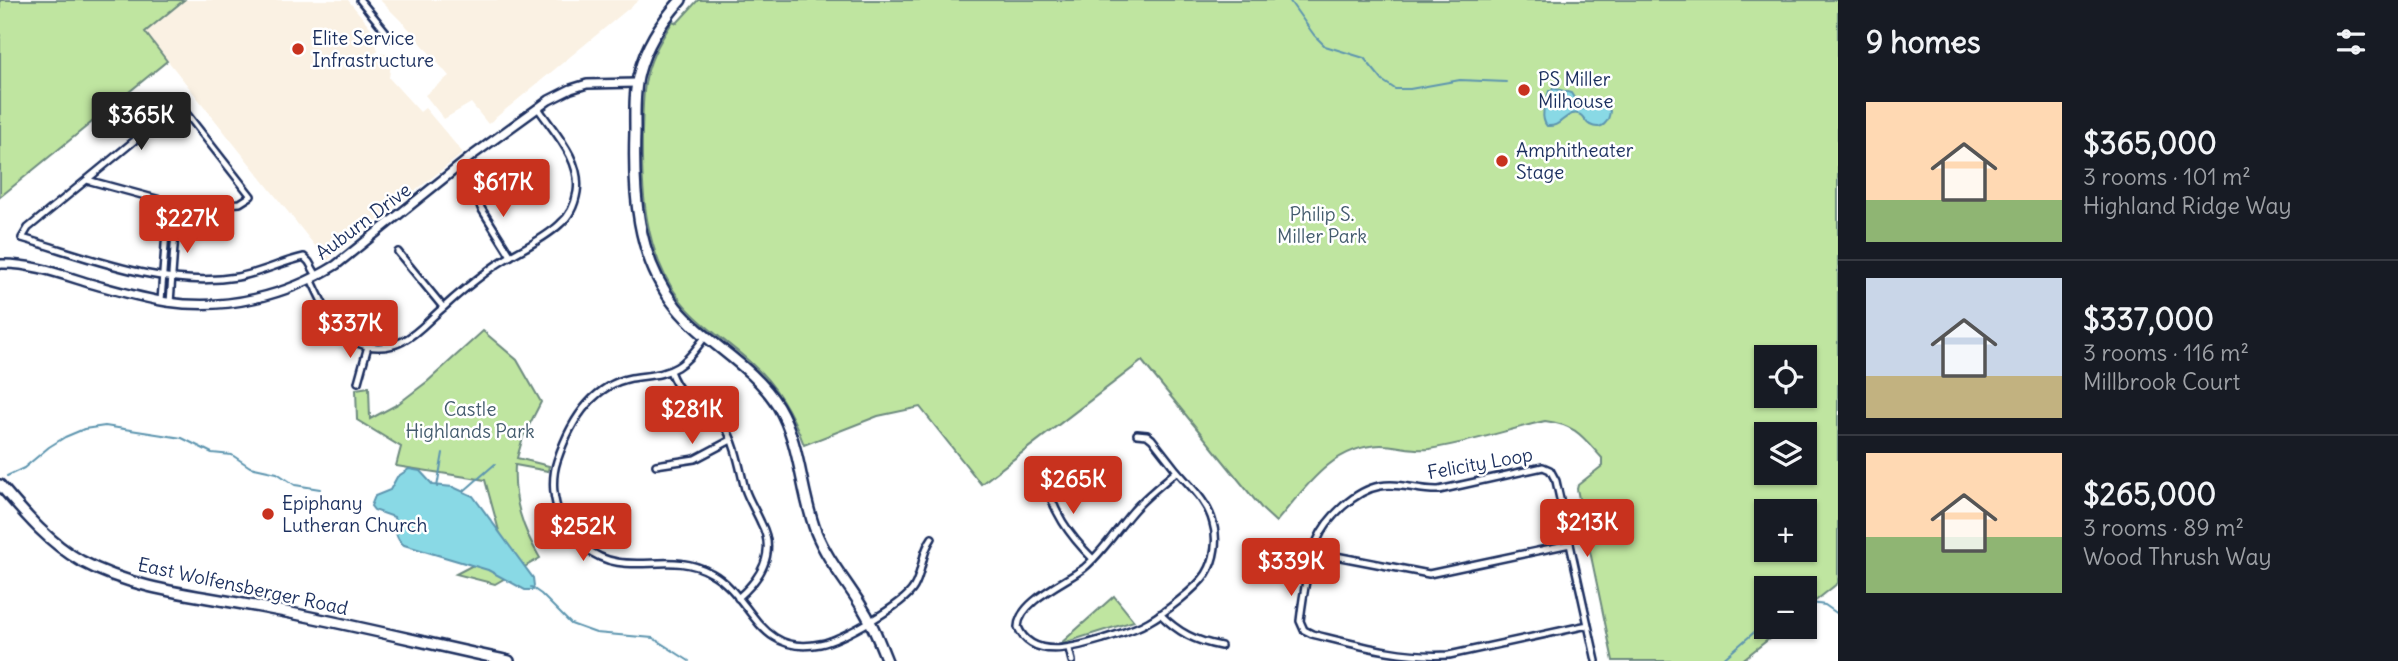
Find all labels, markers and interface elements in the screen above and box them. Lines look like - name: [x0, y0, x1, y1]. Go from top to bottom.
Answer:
- text: 9 homes: [1866, 23, 1981, 61]
- icon: filters: [2332, 23, 2370, 61]
- place label: Elite Service Infrastructure: [312, 26, 434, 72]
- marker: Elite Service Infrastructure: [290, 41, 306, 57]
- place label: PS Miller Milhouse: [1538, 67, 1613, 113]
- marker: PS Miller Milhouse: [1516, 82, 1532, 98]
- pin: $365K: [92, 92, 190, 152]
- text: $365K: [108, 100, 174, 129]
- text: $365,000: [2083, 124, 2217, 162]
- icon: home: [1922, 130, 2006, 214]
- place label: Amphitheater Stage: [1516, 138, 1634, 184]
- marker: Amphitheater Stage: [1494, 153, 1510, 169]
- pin: $617K: [454, 160, 552, 219]
- text: 3 rooms · 101 m²: [2083, 162, 2251, 191]
- text: $617K: [473, 167, 533, 196]
- street label: Auburn Drive: [311, 177, 415, 265]
- text: Highland Ridge Way: [2083, 191, 2292, 220]
- pin: $227K: [138, 196, 236, 255]
- park label: Philip S. Miller Park: [1277, 202, 1367, 248]
- text: $227K: [155, 203, 219, 232]
- pin: $337K: [301, 300, 399, 360]
- text: $337,000: [2083, 300, 2214, 338]
- icon: home: [1922, 306, 2006, 390]
- text: $337K: [318, 308, 382, 337]
- text: 3 rooms · 116 m²: [2083, 338, 2249, 367]
- map controls: [1754, 345, 1817, 639]
- button: locate: [1754, 345, 1817, 408]
- text: Millbrook Court: [2083, 367, 2240, 396]
- pin: $281K: [643, 386, 741, 446]
- text: $281K: [661, 394, 723, 423]
- park label: Castle Highlands Park: [405, 397, 535, 443]
- button: layers: [1754, 422, 1817, 485]
- street label: Felicity Loop: [1426, 442, 1534, 484]
- pin: $265K: [1024, 456, 1122, 516]
- text: $265K: [1040, 464, 1106, 493]
- text: $265,000: [2083, 475, 2216, 513]
- icon: home: [1922, 481, 2006, 565]
- place label: Epiphany Lutheran Church: [282, 491, 427, 537]
- button: +: [1754, 499, 1817, 562]
- pin: $213K: [1538, 500, 1636, 559]
- pin: $252K: [534, 504, 632, 563]
- marker: Epiphany Lutheran Church: [260, 506, 276, 522]
- text: $213K: [1556, 507, 1618, 536]
- text: $252K: [550, 511, 616, 540]
- text: 3 rooms · 89 m²: [2083, 513, 2244, 542]
- pin: $339K: [1242, 538, 1340, 598]
- text: Wood Thrush Way: [2083, 542, 2272, 571]
- text: $339K: [1258, 546, 1324, 575]
- street label: East Wolfensberger Road: [136, 552, 350, 620]
- button: −: [1754, 576, 1817, 639]

